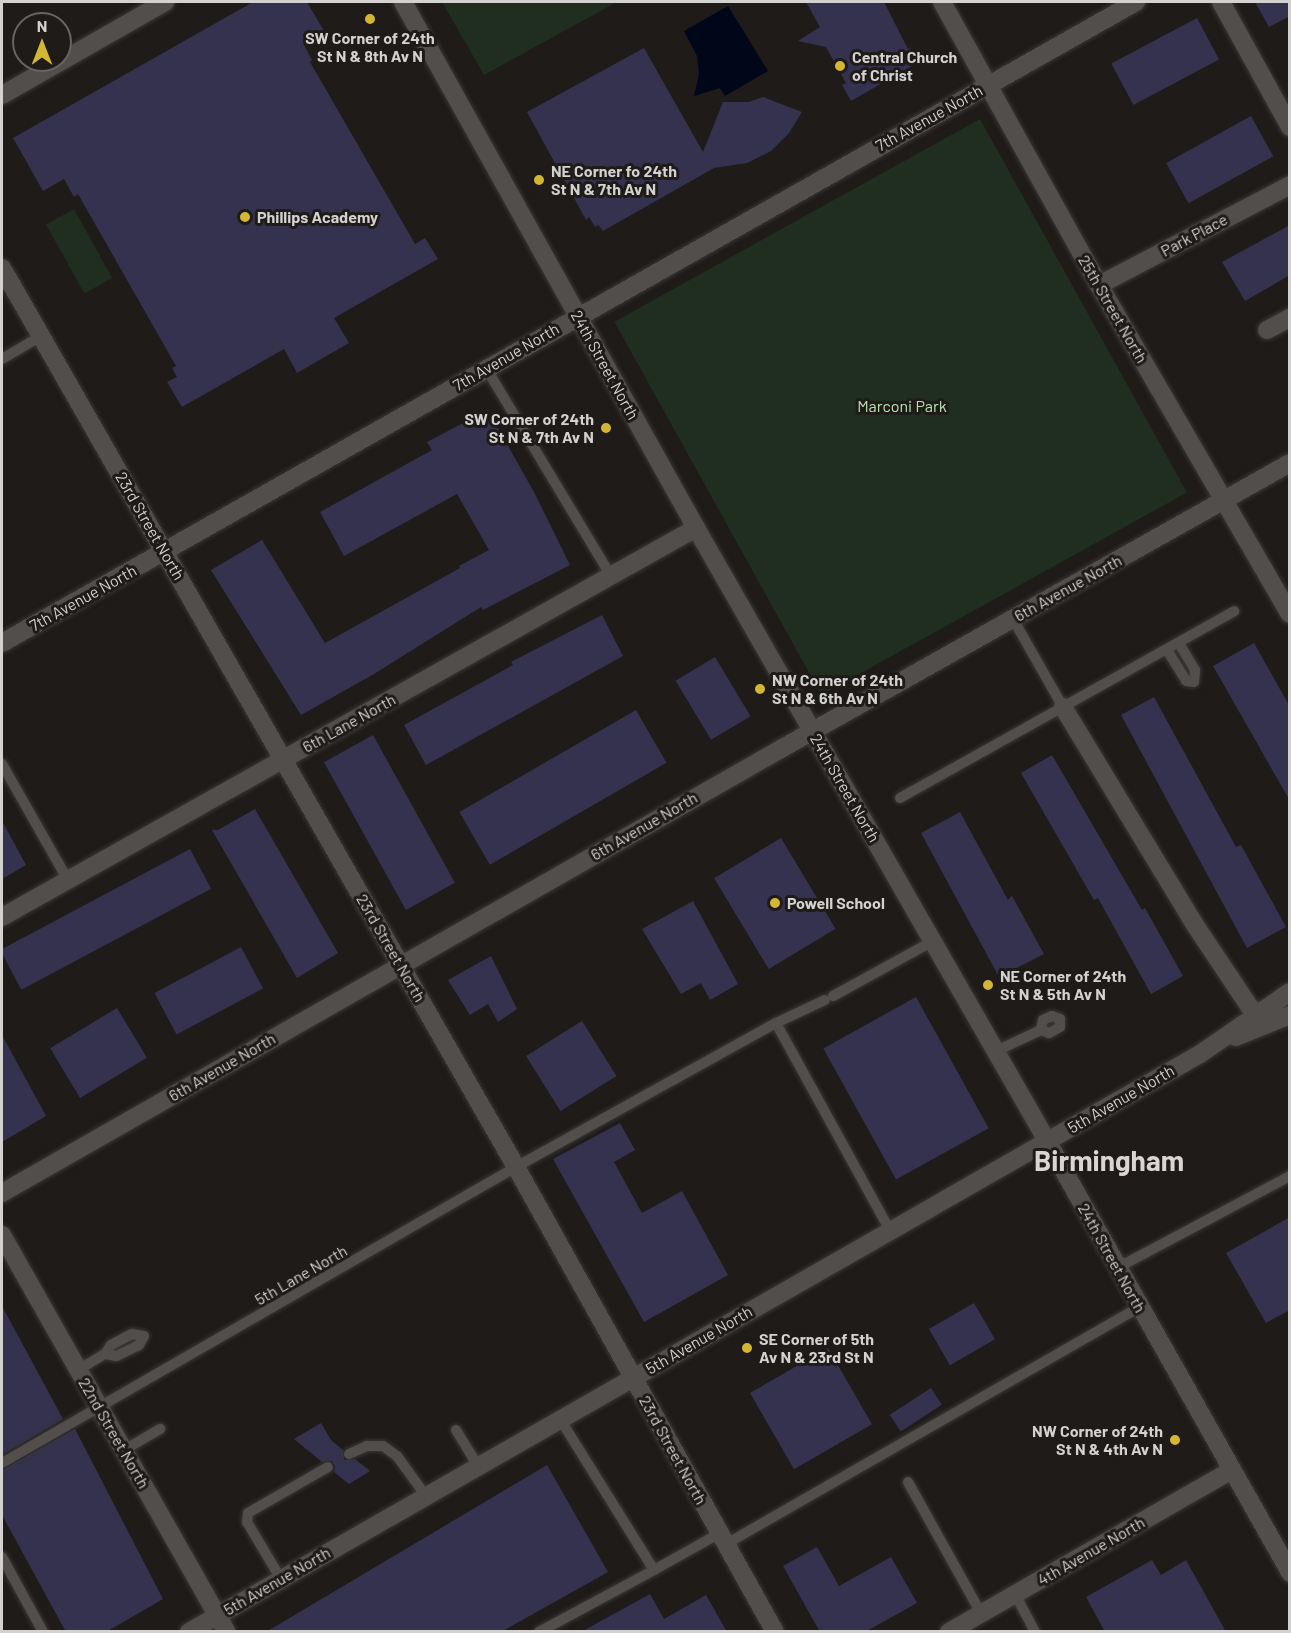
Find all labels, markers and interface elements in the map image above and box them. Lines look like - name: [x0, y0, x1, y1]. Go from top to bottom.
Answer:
- north arrow: [12, 12, 72, 72]
- marker: SW Corner of 24th St N & 8th Av N: [363, 12, 377, 26]
- text: N: [37, 16, 47, 35]
- place label: SW Corner of 24th St N & 8th Av N: [305, 28, 435, 66]
- place label: Central Church of Christ: [852, 47, 957, 85]
- marker: Central Church of Christ: [833, 59, 847, 73]
- street label: 7th Avenue North: [872, 81, 986, 155]
- place label: NE Corner fo 24th St N & 7th Av N: [551, 161, 677, 199]
- marker: NE Corner fo 24th St N & 7th Av N: [532, 173, 546, 187]
- place label: Phillips Academy: [257, 207, 378, 227]
- street label: Park Place: [1157, 209, 1231, 261]
- marker: Phillips Academy: [238, 210, 252, 224]
- street label: 25th Street North: [1074, 252, 1152, 366]
- street label: 24th Street North: [567, 307, 643, 423]
- street label: 7th Avenue North: [450, 319, 562, 395]
- park label: Marconi Park: [857, 396, 947, 416]
- place label: SW Corner of 24th St N & 7th Av N: [465, 409, 594, 447]
- marker: SW Corner of 24th St N & 7th Av N: [599, 421, 613, 435]
- street label: 23rd Street North: [111, 469, 189, 583]
- street label: 6th Avenue North: [1011, 551, 1125, 625]
- street label: 7th Avenue North: [26, 561, 140, 635]
- place label: NW Corner of 24th St N & 6th Av N: [772, 670, 903, 708]
- marker: NW Corner of 24th St N & 6th Av N: [753, 682, 767, 696]
- street label: 6th Lane North: [299, 690, 399, 756]
- street label: 24th Street North: [806, 730, 884, 846]
- street label: 6th Avenue North: [587, 788, 701, 864]
- street label: 23rd Street North: [352, 891, 430, 1005]
- place label: Powell School: [787, 893, 885, 913]
- marker: Powell School: [768, 896, 782, 910]
- place label: NE Corner of 24th St N & 5th Av N: [1000, 966, 1126, 1004]
- marker: NE Corner of 24th St N & 5th Av N: [981, 978, 995, 992]
- street label: 6th Avenue North: [165, 1029, 279, 1105]
- street label: 5th Avenue North: [1064, 1061, 1178, 1137]
- district label: Birmingham: [1034, 1143, 1184, 1177]
- street label: 24th Street North: [1074, 1200, 1150, 1316]
- street label: 5th Lane North: [251, 1241, 351, 1309]
- street label: 5th Avenue North: [642, 1302, 756, 1378]
- place label: SE Corner of 5th Av N & 23rd St N: [759, 1329, 874, 1367]
- marker: SE Corner of 5th Av N & 23rd St N: [740, 1341, 754, 1355]
- street label: 22nd Street North: [75, 1374, 153, 1492]
- street label: 23rd Street North: [635, 1392, 711, 1508]
- place label: NW Corner of 24th St N & 4th Av N: [1032, 1421, 1163, 1459]
- marker: NW Corner of 24th St N & 4th Av N: [1168, 1433, 1182, 1447]
- street label: 4th Avenue North: [1034, 1513, 1148, 1589]
- street label: 5th Avenue North: [220, 1543, 334, 1619]

